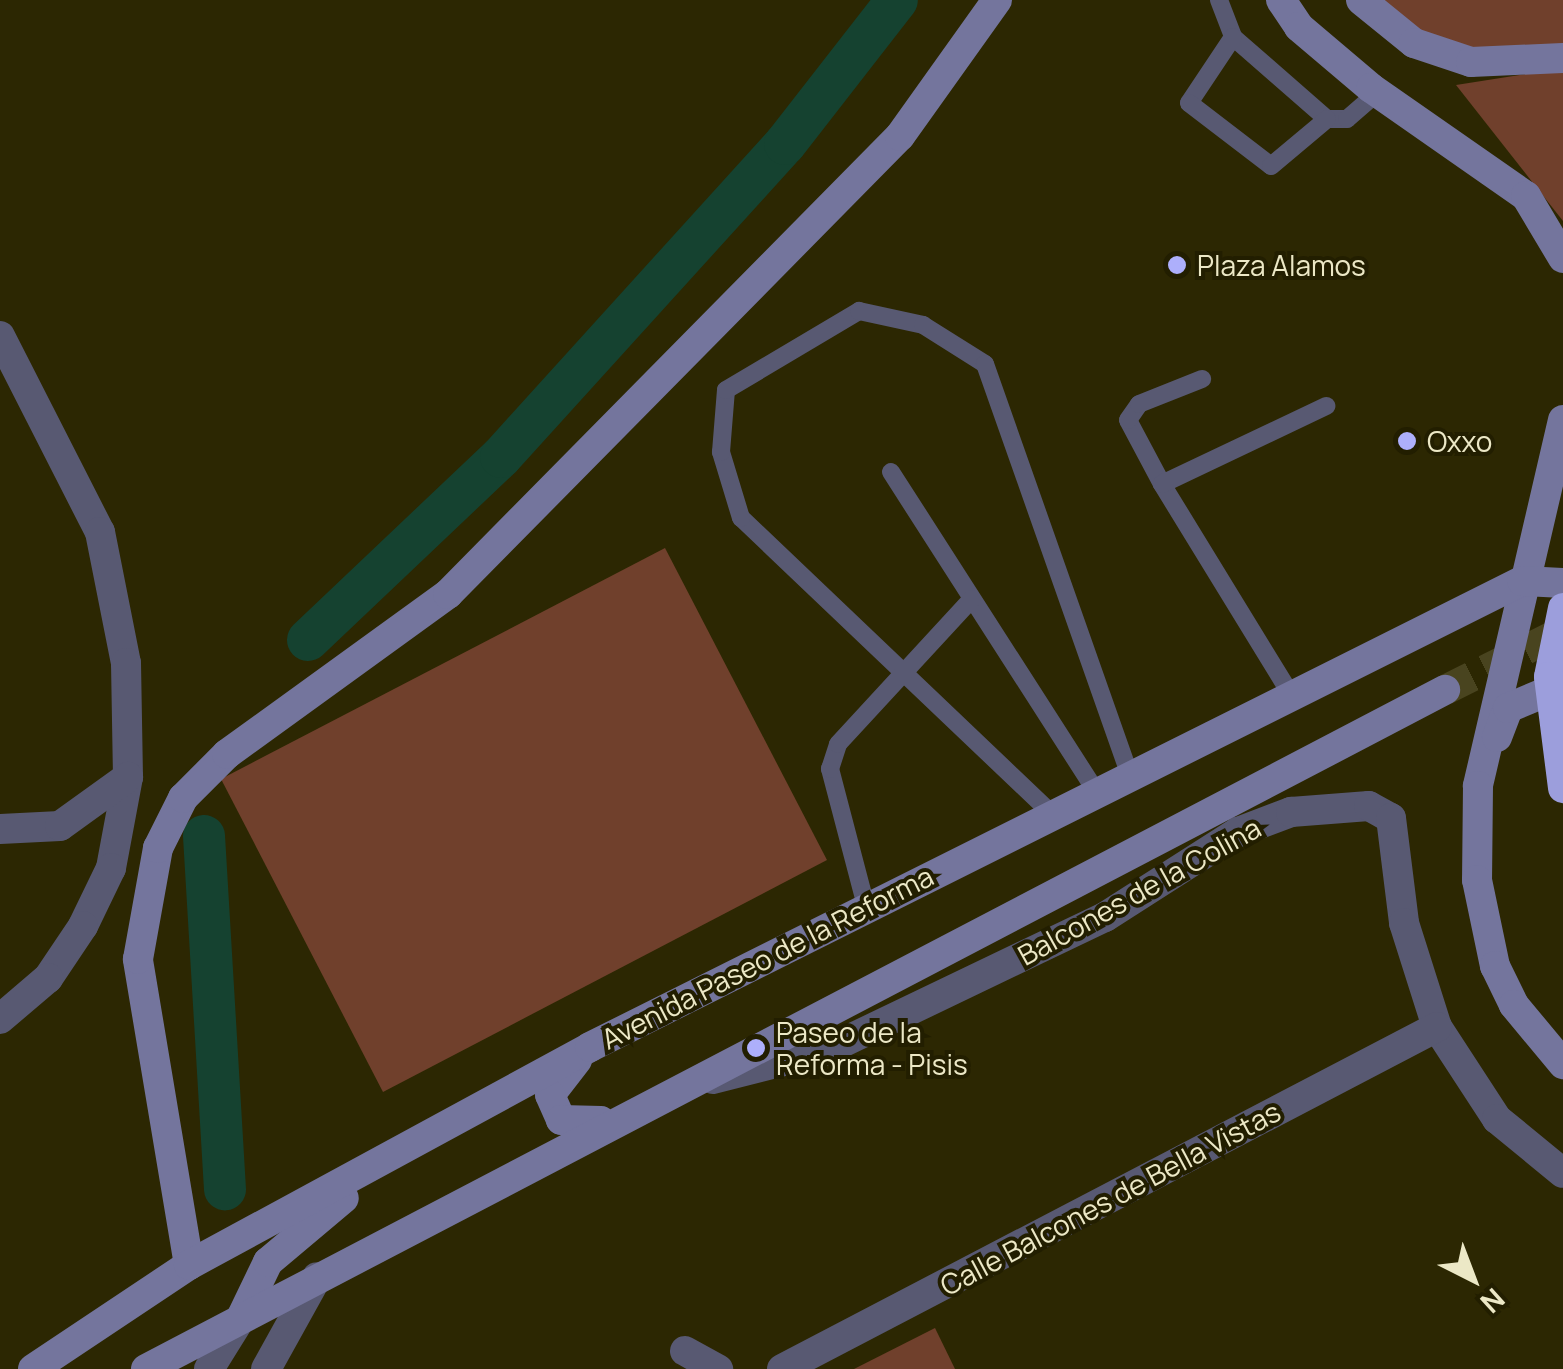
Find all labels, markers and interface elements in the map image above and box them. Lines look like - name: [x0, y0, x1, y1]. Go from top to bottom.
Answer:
- place label: Plaza Alamos: [1197, 248, 1366, 282]
- marker: Plaza Alamos: [1166, 254, 1188, 276]
- place label: Oxxo: [1427, 424, 1492, 458]
- marker: Oxxo: [1396, 430, 1418, 452]
- street label: Balcones de la Colina: [1012, 810, 1266, 972]
- street label: Avenida Paseo de la Reforma: [596, 859, 938, 1055]
- place label: Paseo de la Reforma - Pisis: [776, 1015, 968, 1081]
- marker: Paseo de la Reforma - Pisis: [745, 1037, 767, 1059]
- street label: Calle Balcones de Bella Vistas: [934, 1094, 1286, 1302]
- north arrow: [1423, 1229, 1523, 1329]
- text: N: [1473, 1280, 1513, 1322]

